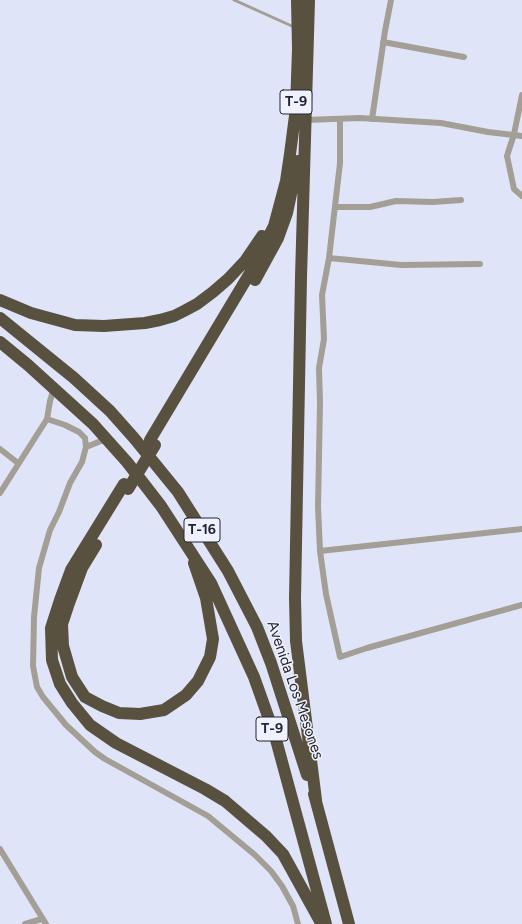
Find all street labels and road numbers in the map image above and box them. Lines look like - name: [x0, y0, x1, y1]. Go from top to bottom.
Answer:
- road number: T-9: [280, 90, 312, 114]
- road number: T-16: [184, 518, 220, 542]
- street label: Avenida Los Mesones: [263, 618, 327, 762]
- road number: T-9: [256, 717, 288, 741]

